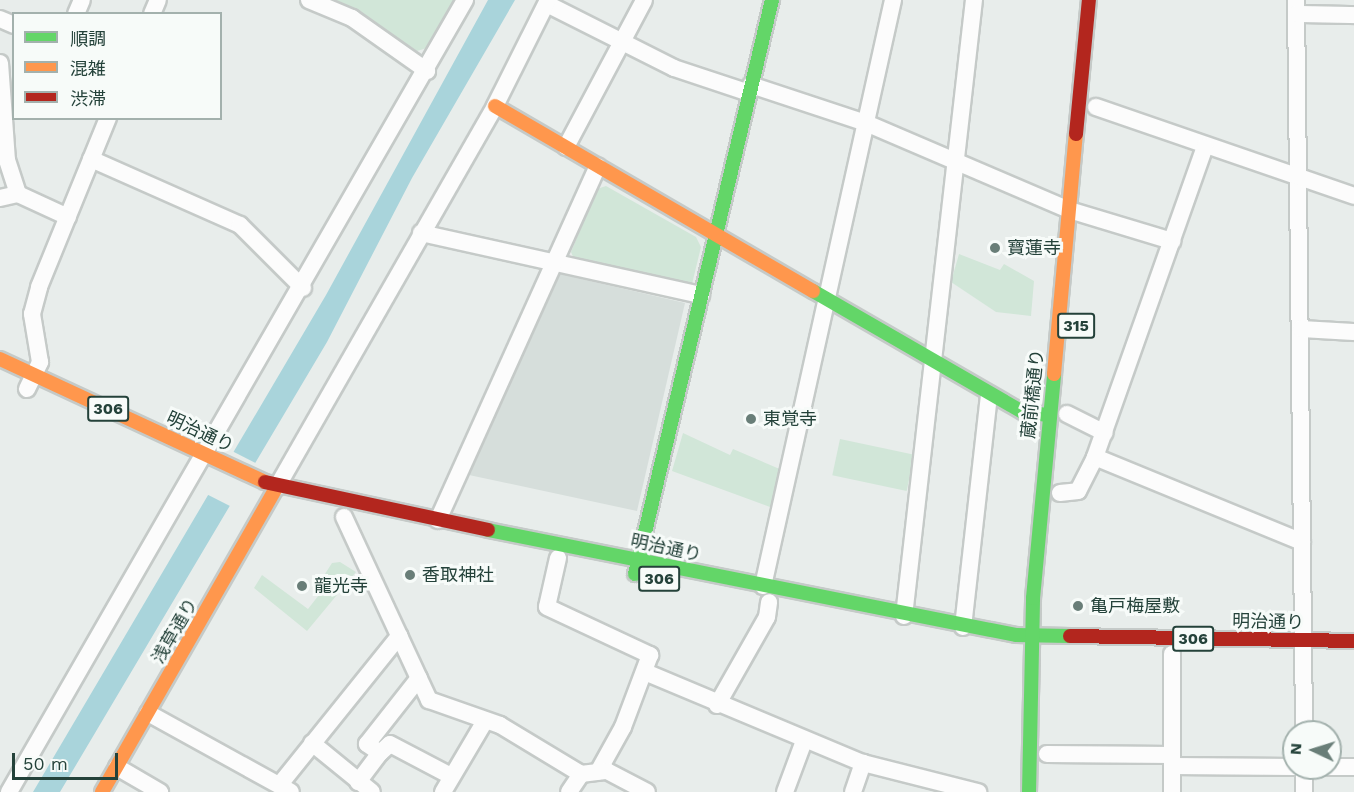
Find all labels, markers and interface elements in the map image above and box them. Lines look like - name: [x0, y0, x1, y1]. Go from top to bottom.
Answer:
- legend: [12, 12, 222, 120]
- text: 順調: [70, 28, 106, 49]
- text: 混雑: [70, 58, 106, 79]
- text: 渋滞: [70, 88, 106, 109]
- place label: 寶蓮寺: [1007, 237, 1061, 259]
- marker: 寶蓮寺: [988, 241, 1002, 255]
- road number: 315: [1056, 313, 1096, 339]
- street label: 蔵前橋通り: [1018, 348, 1048, 440]
- road number: 306: [87, 396, 129, 422]
- street label: 明治通り: [163, 407, 237, 457]
- place label: 東覚寺: [763, 408, 817, 430]
- marker: 東覚寺: [744, 412, 758, 426]
- street label: 明治通り: [629, 530, 703, 566]
- place label: 香取神社: [422, 564, 494, 586]
- road number: 306: [638, 566, 680, 592]
- marker: 香取神社: [403, 568, 417, 582]
- place label: 龍光寺: [314, 575, 368, 597]
- marker: 龍光寺: [295, 579, 309, 593]
- street label: 浅草通り: [148, 594, 202, 668]
- place label: 亀戸梅屋敷: [1090, 595, 1180, 617]
- marker: 亀戸梅屋敷: [1071, 599, 1085, 613]
- street label: 明治通り: [1232, 611, 1304, 633]
- road number: 306: [1172, 626, 1214, 652]
- north arrow: [1282, 720, 1342, 780]
- scale bar: [15, 741, 122, 779]
- text: N: [1286, 742, 1305, 755]
- text: 50 m: [23, 753, 68, 774]

